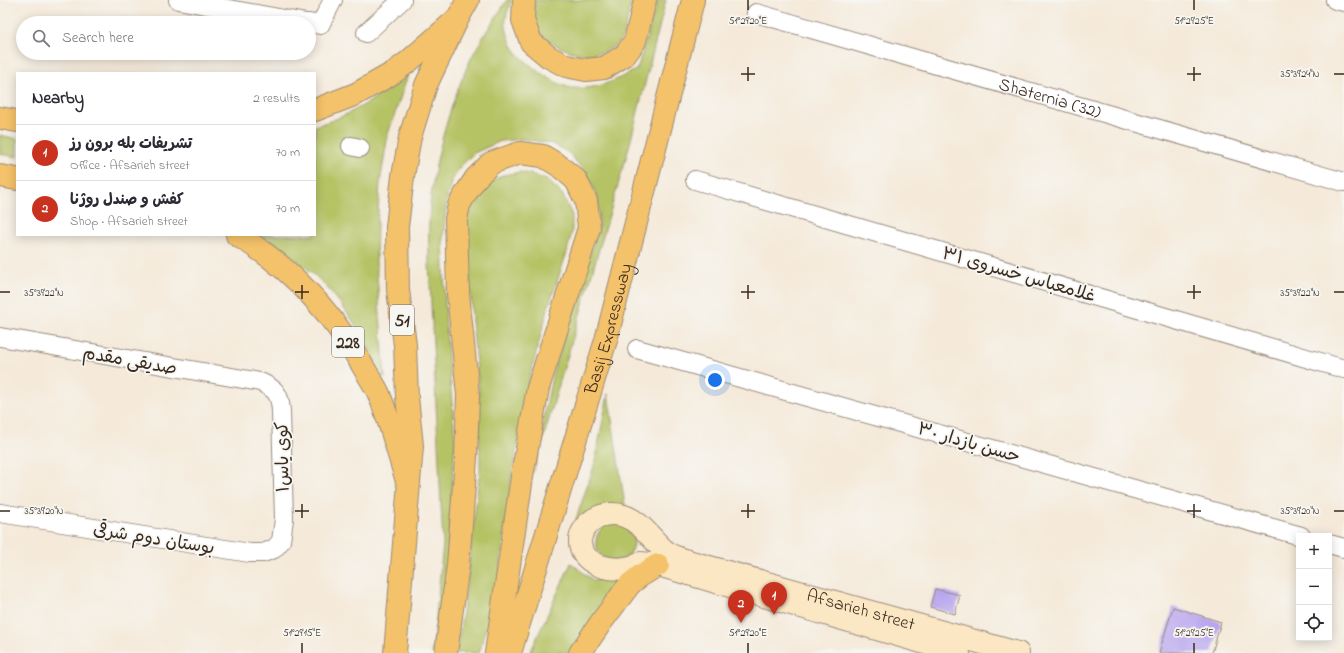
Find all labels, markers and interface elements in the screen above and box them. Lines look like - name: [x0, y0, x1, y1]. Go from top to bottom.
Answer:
- text: 51°29'20"E: [729, 14, 767, 29]
- text: 51°29'25"E: [1174, 14, 1214, 29]
- search box: [16, 16, 316, 60]
- icon: search: [30, 27, 52, 49]
- text: Search here: [62, 27, 134, 49]
- text: 35°39'24"N: [1281, 67, 1320, 82]
- street label: Shaternia (32): [995, 72, 1104, 126]
- text: Nearby: [32, 86, 84, 111]
- text: 2 results: [253, 89, 300, 108]
- text: تشریفات بله برون رز: [70, 133, 192, 155]
- text: 1: [43, 143, 47, 162]
- text: 70 m: [276, 143, 300, 162]
- text: Office · Afsarieh street: [70, 156, 190, 175]
- text: کفش و صندل روژنا: [70, 189, 184, 211]
- text: 2: [42, 199, 48, 218]
- text: 70 m: [276, 199, 300, 218]
- text: Shop · Afsarieh street: [70, 212, 188, 231]
- street label: غلامعباس خسروی ۳۱: [939, 242, 1098, 310]
- street label: Basij Expressway: [579, 261, 640, 399]
- text: 35°39'22"N: [24, 286, 64, 301]
- text: 35°39'22"N: [1280, 286, 1320, 301]
- road number: 51: [390, 305, 414, 335]
- road number: 228: [332, 327, 364, 357]
- street label: صدیقی مقدم: [81, 341, 179, 383]
- your location: [705, 370, 725, 390]
- street label: حسن بازدار ۳۰: [914, 417, 1023, 471]
- street label: کوی یاس۱: [270, 421, 298, 493]
- text: 35°39'20"N: [24, 504, 64, 519]
- text: 35°39'20"N: [1280, 504, 1320, 519]
- street label: بوستان دوم شرقی: [91, 517, 217, 562]
- map controls: [1296, 533, 1332, 641]
- button: +: [1296, 533, 1332, 569]
- button: −: [1296, 569, 1332, 605]
- pin: 1: [761, 582, 787, 615]
- street label: Afsarieh street: [803, 584, 918, 639]
- pin: 2: [728, 590, 754, 623]
- button: locate: [1296, 605, 1332, 641]
- text: 51°29'15"E: [283, 626, 321, 641]
- text: 51°29'20"E: [729, 626, 767, 641]
- text: 51°29'25"E: [1174, 626, 1214, 641]

